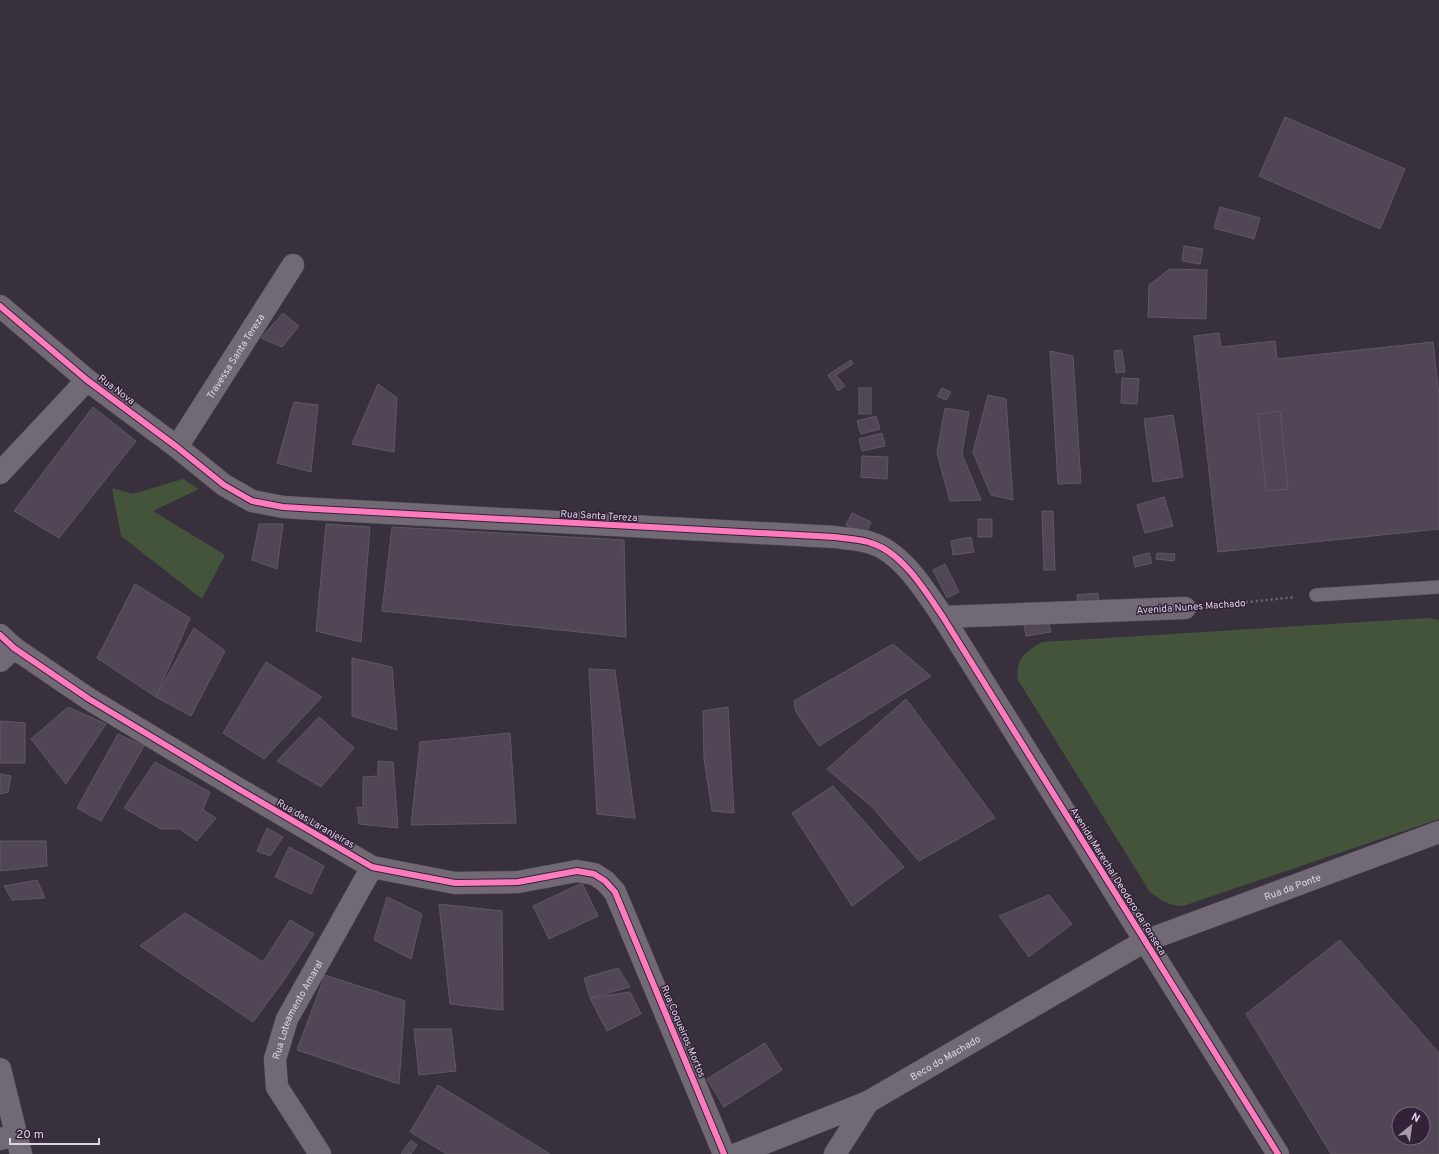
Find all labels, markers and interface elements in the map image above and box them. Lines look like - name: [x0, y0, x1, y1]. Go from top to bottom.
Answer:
- street label: Travessa Santa Tereza: [204, 312, 268, 402]
- street label: Rua Nova: [95, 372, 137, 408]
- street label: Rua Santa Tereza: [560, 508, 638, 525]
- street label: Avenida Nunes Machado: [1136, 597, 1247, 618]
- street label: Rua das Laranjeiras: [274, 797, 357, 852]
- street label: Avenida Marechal Deodoro da Fonseca: [1067, 806, 1169, 958]
- street label: Rua da Ponte: [1263, 871, 1323, 904]
- street label: Rua Loteamento Amaral: [270, 958, 327, 1061]
- street label: Rua Coqueiros Mortos: [657, 984, 708, 1080]
- street label: Beco do Machado: [908, 1033, 984, 1084]
- north arrow: [1391, 1106, 1431, 1146]
- text: N: [1409, 1110, 1422, 1126]
- scale bar: [10, 1120, 99, 1146]
- text: 20 m: [16, 1127, 44, 1143]

